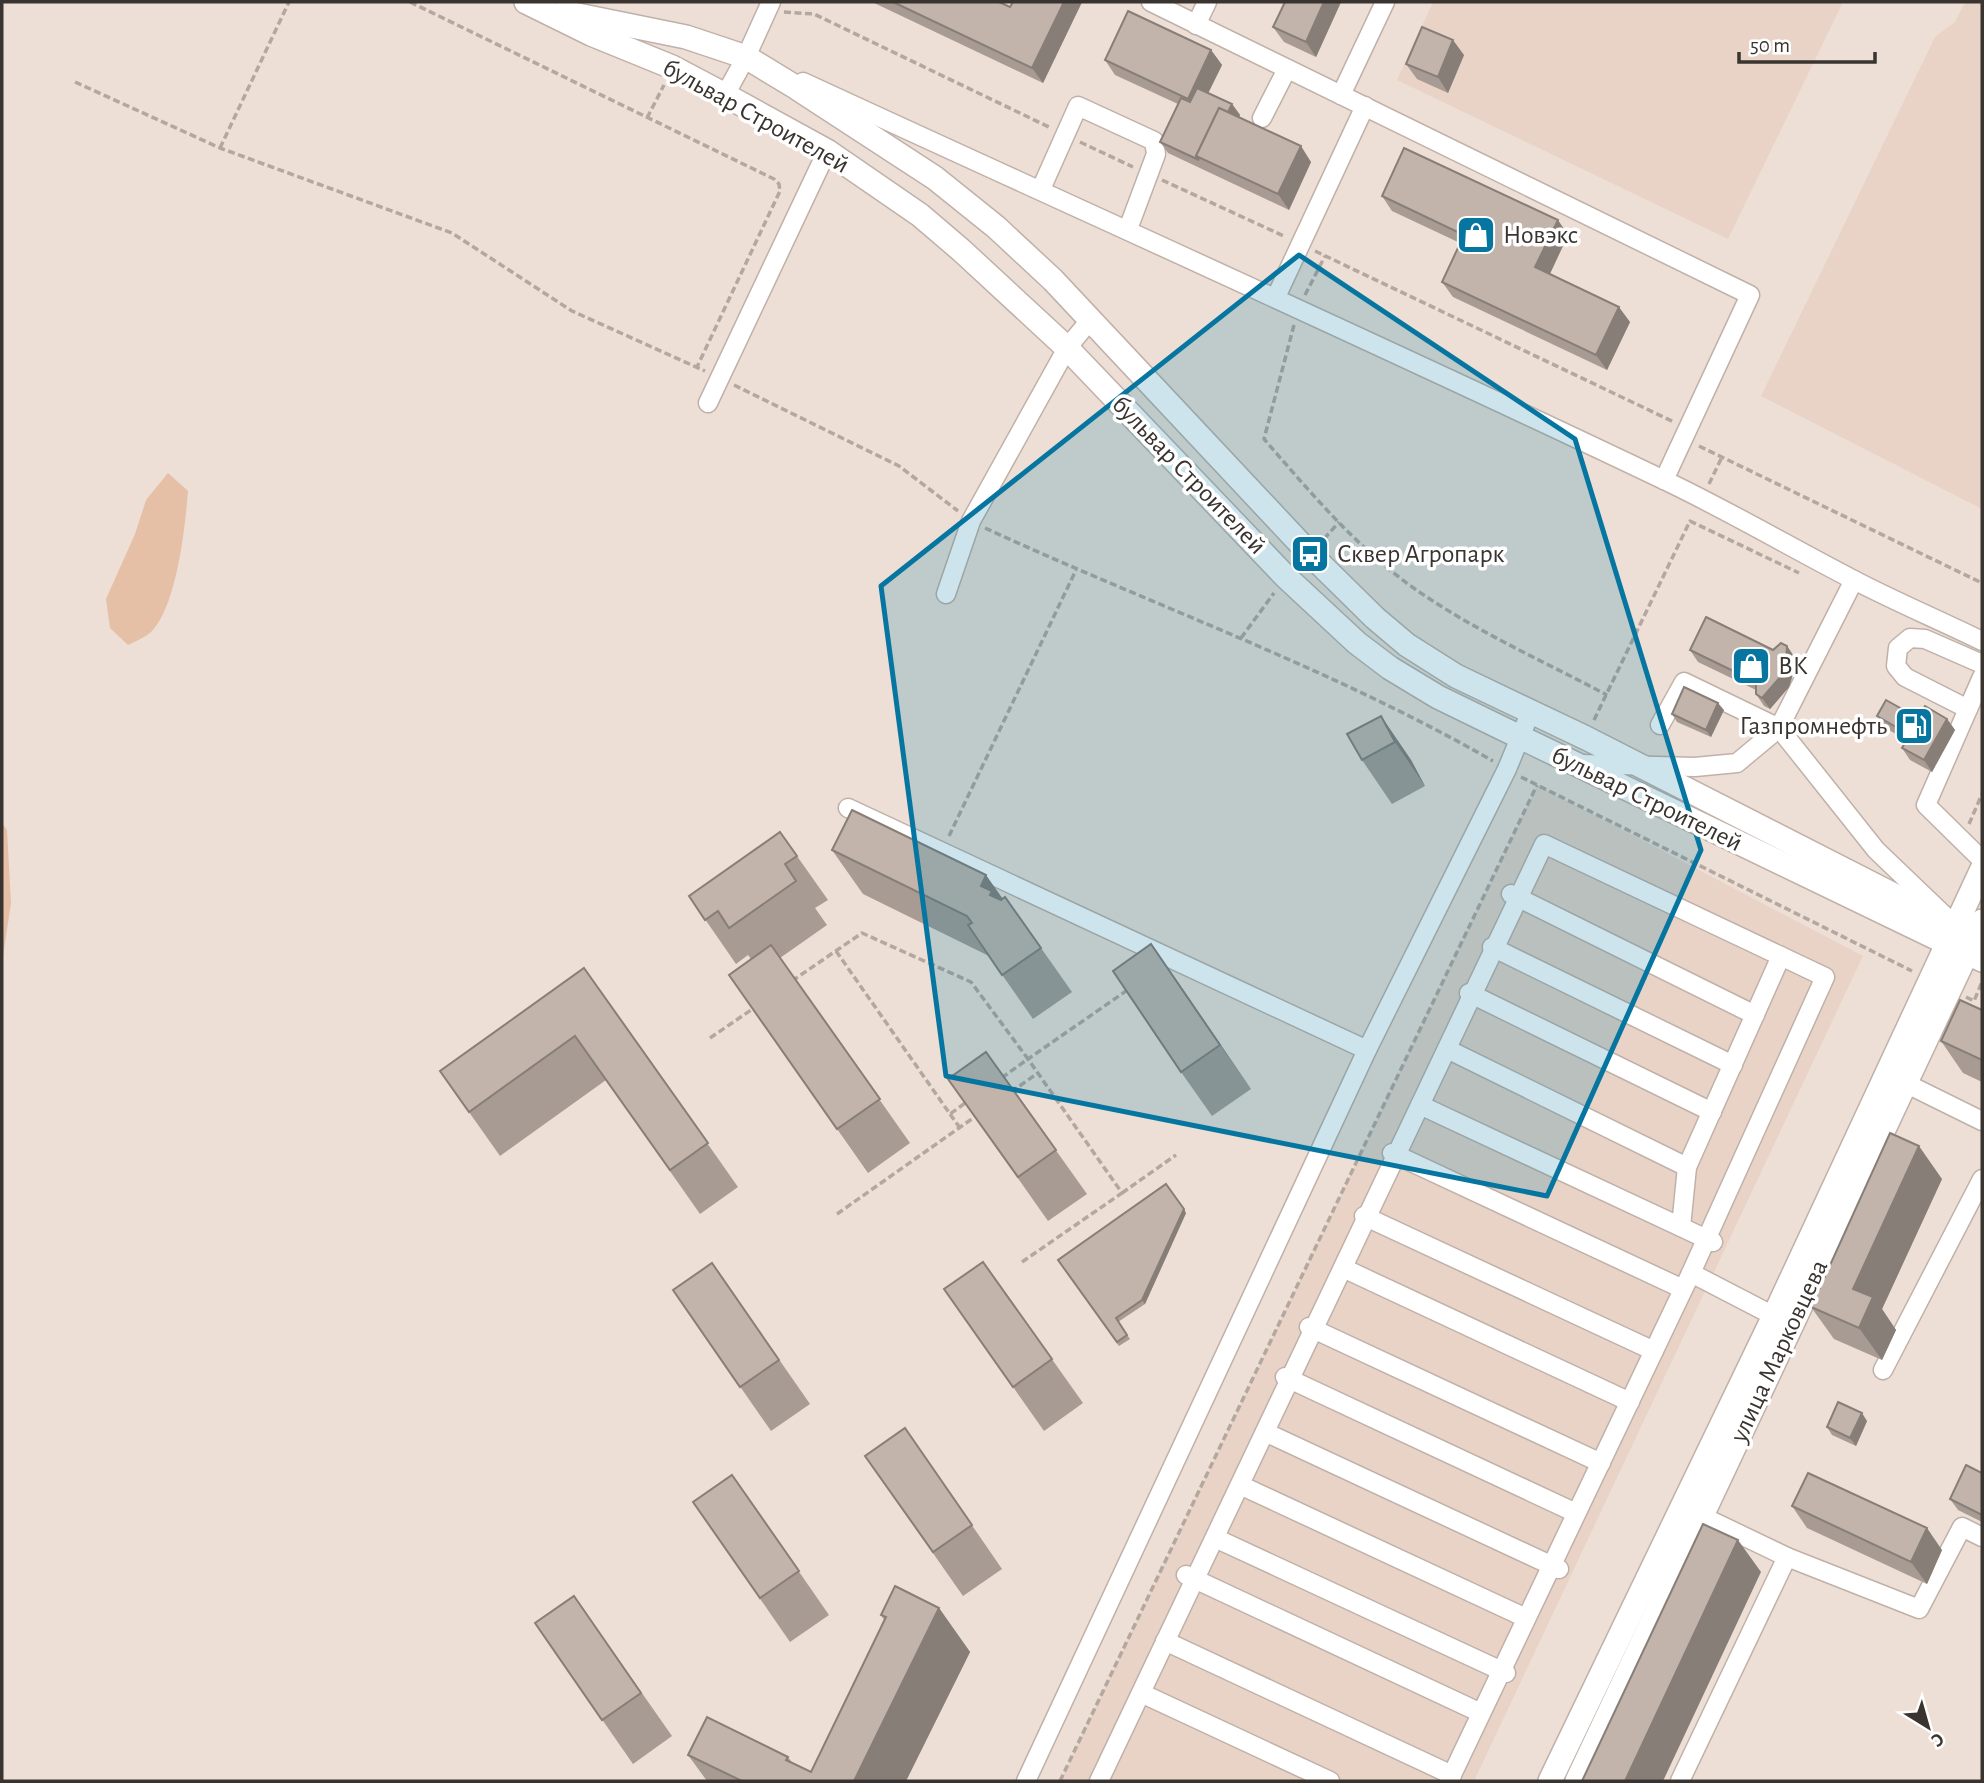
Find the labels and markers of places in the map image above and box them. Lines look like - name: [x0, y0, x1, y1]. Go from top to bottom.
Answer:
- shop icon: Новэкс: [1455, 214, 1497, 256]
- place label: Новэкс: [1503, 222, 1578, 248]
- bus stop icon: Сквер Агропарк: [1289, 533, 1331, 575]
- place label: Сквер Агропарк: [1337, 541, 1504, 567]
- shop icon: ВК: [1730, 645, 1772, 687]
- place label: ВК: [1778, 653, 1808, 679]
- fuel station icon: Газпромнефть: [1893, 705, 1935, 747]
- place label: Газпромнефть: [1740, 713, 1887, 739]

